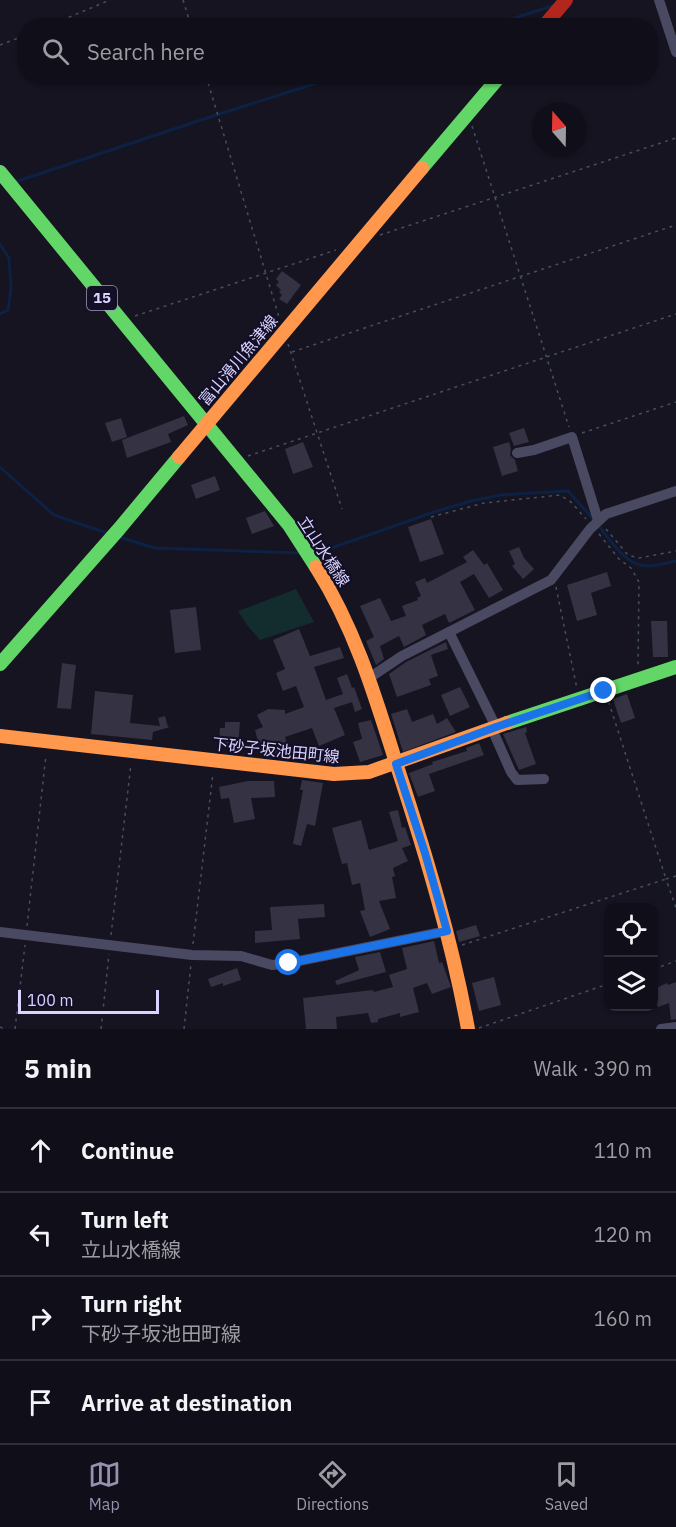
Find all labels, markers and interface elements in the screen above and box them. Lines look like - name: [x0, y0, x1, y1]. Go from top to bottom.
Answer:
- search box: [18, 18, 658, 84]
- icon: search: [39, 35, 72, 68]
- text: Search here: [87, 37, 205, 66]
- north arrow: [532, 102, 586, 156]
- road number: 15: [87, 286, 117, 310]
- street label: 富山滑川魚津線: [194, 311, 282, 409]
- street label: 立山水橋線: [294, 512, 354, 590]
- route end: [590, 677, 616, 703]
- street label: 下砂子坂池田町線: [211, 733, 341, 767]
- map controls: [604, 903, 658, 1011]
- button: locate: [604, 903, 658, 957]
- route start: [275, 949, 301, 975]
- button: layers: [604, 957, 658, 1011]
- scale bar: [18, 987, 159, 1014]
- text: 100 m: [27, 990, 74, 1010]
- text: 5 min: [24, 1051, 92, 1085]
- text: Walk · 390 m: [534, 1055, 652, 1082]
- icon: ahead: [24, 1134, 57, 1167]
- text: Continue: [81, 1136, 174, 1165]
- text: 110 m: [594, 1137, 652, 1164]
- text: Turn left: [81, 1205, 169, 1234]
- icon: left: [24, 1218, 57, 1251]
- text: 120 m: [594, 1221, 652, 1248]
- text: 立山水橋線: [81, 1236, 181, 1263]
- text: Turn right: [81, 1289, 182, 1318]
- icon: right: [24, 1302, 57, 1335]
- text: 160 m: [594, 1305, 652, 1332]
- text: 下砂子坂池田町線: [81, 1320, 241, 1347]
- icon: arrive: [24, 1386, 57, 1419]
- text: Arrive at destination: [81, 1388, 292, 1417]
- tab: Map: [88, 1458, 121, 1514]
- tab: Directions: [296, 1458, 369, 1514]
- tab: Saved: [545, 1458, 588, 1514]

